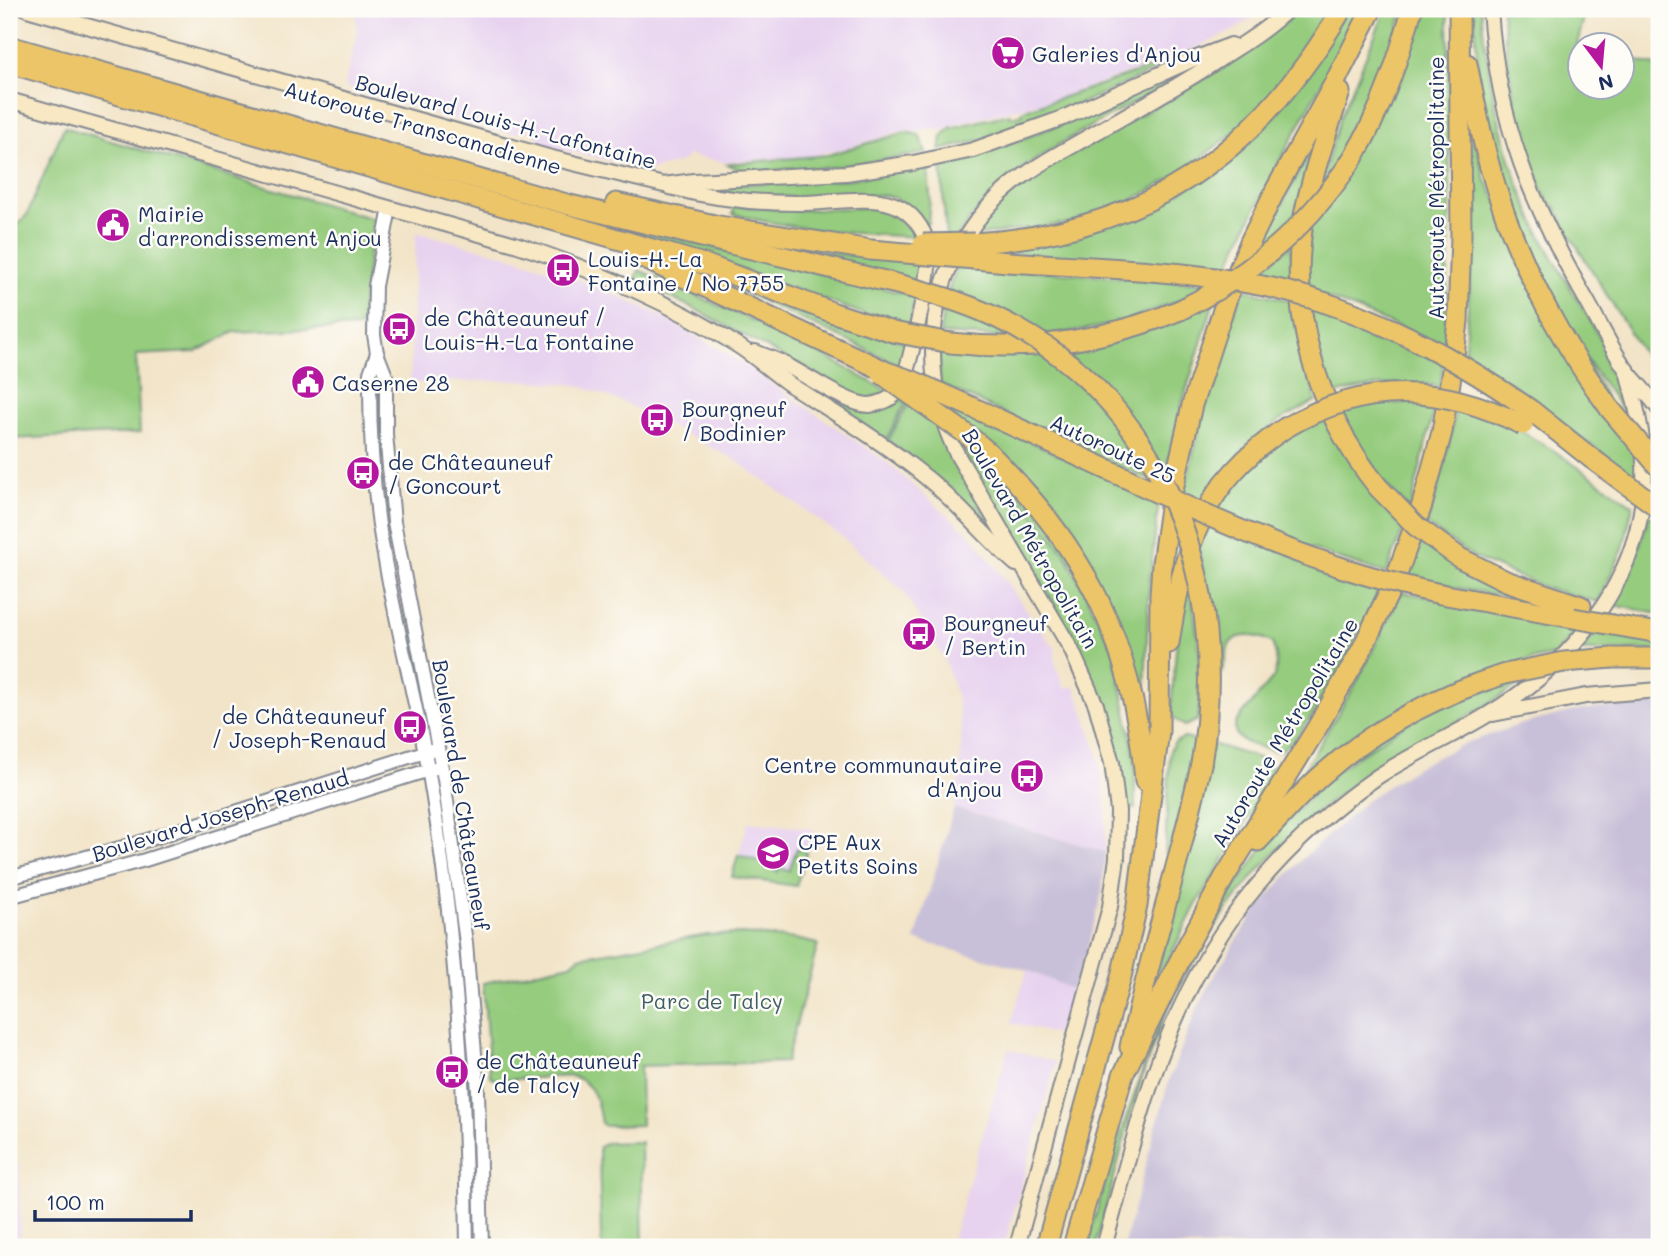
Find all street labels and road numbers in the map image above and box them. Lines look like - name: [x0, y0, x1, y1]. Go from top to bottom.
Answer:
- street label: Autoroute Métropolitaine: [1422, 56, 1449, 320]
- street label: Boulevard Louis-H.-Lafontaine: [353, 68, 659, 174]
- street label: Autoroute Transcanadienne: [281, 74, 565, 180]
- street label: Autoroute 25: [1046, 407, 1180, 489]
- street label: Boulevard Métropolitain: [957, 423, 1105, 653]
- street label: Autoroute Métropolitaine: [1205, 612, 1363, 852]
- street label: Boulevard de Châteauneuf: [427, 658, 497, 933]
- street label: Boulevard Joseph-Renaud: [88, 763, 352, 867]

